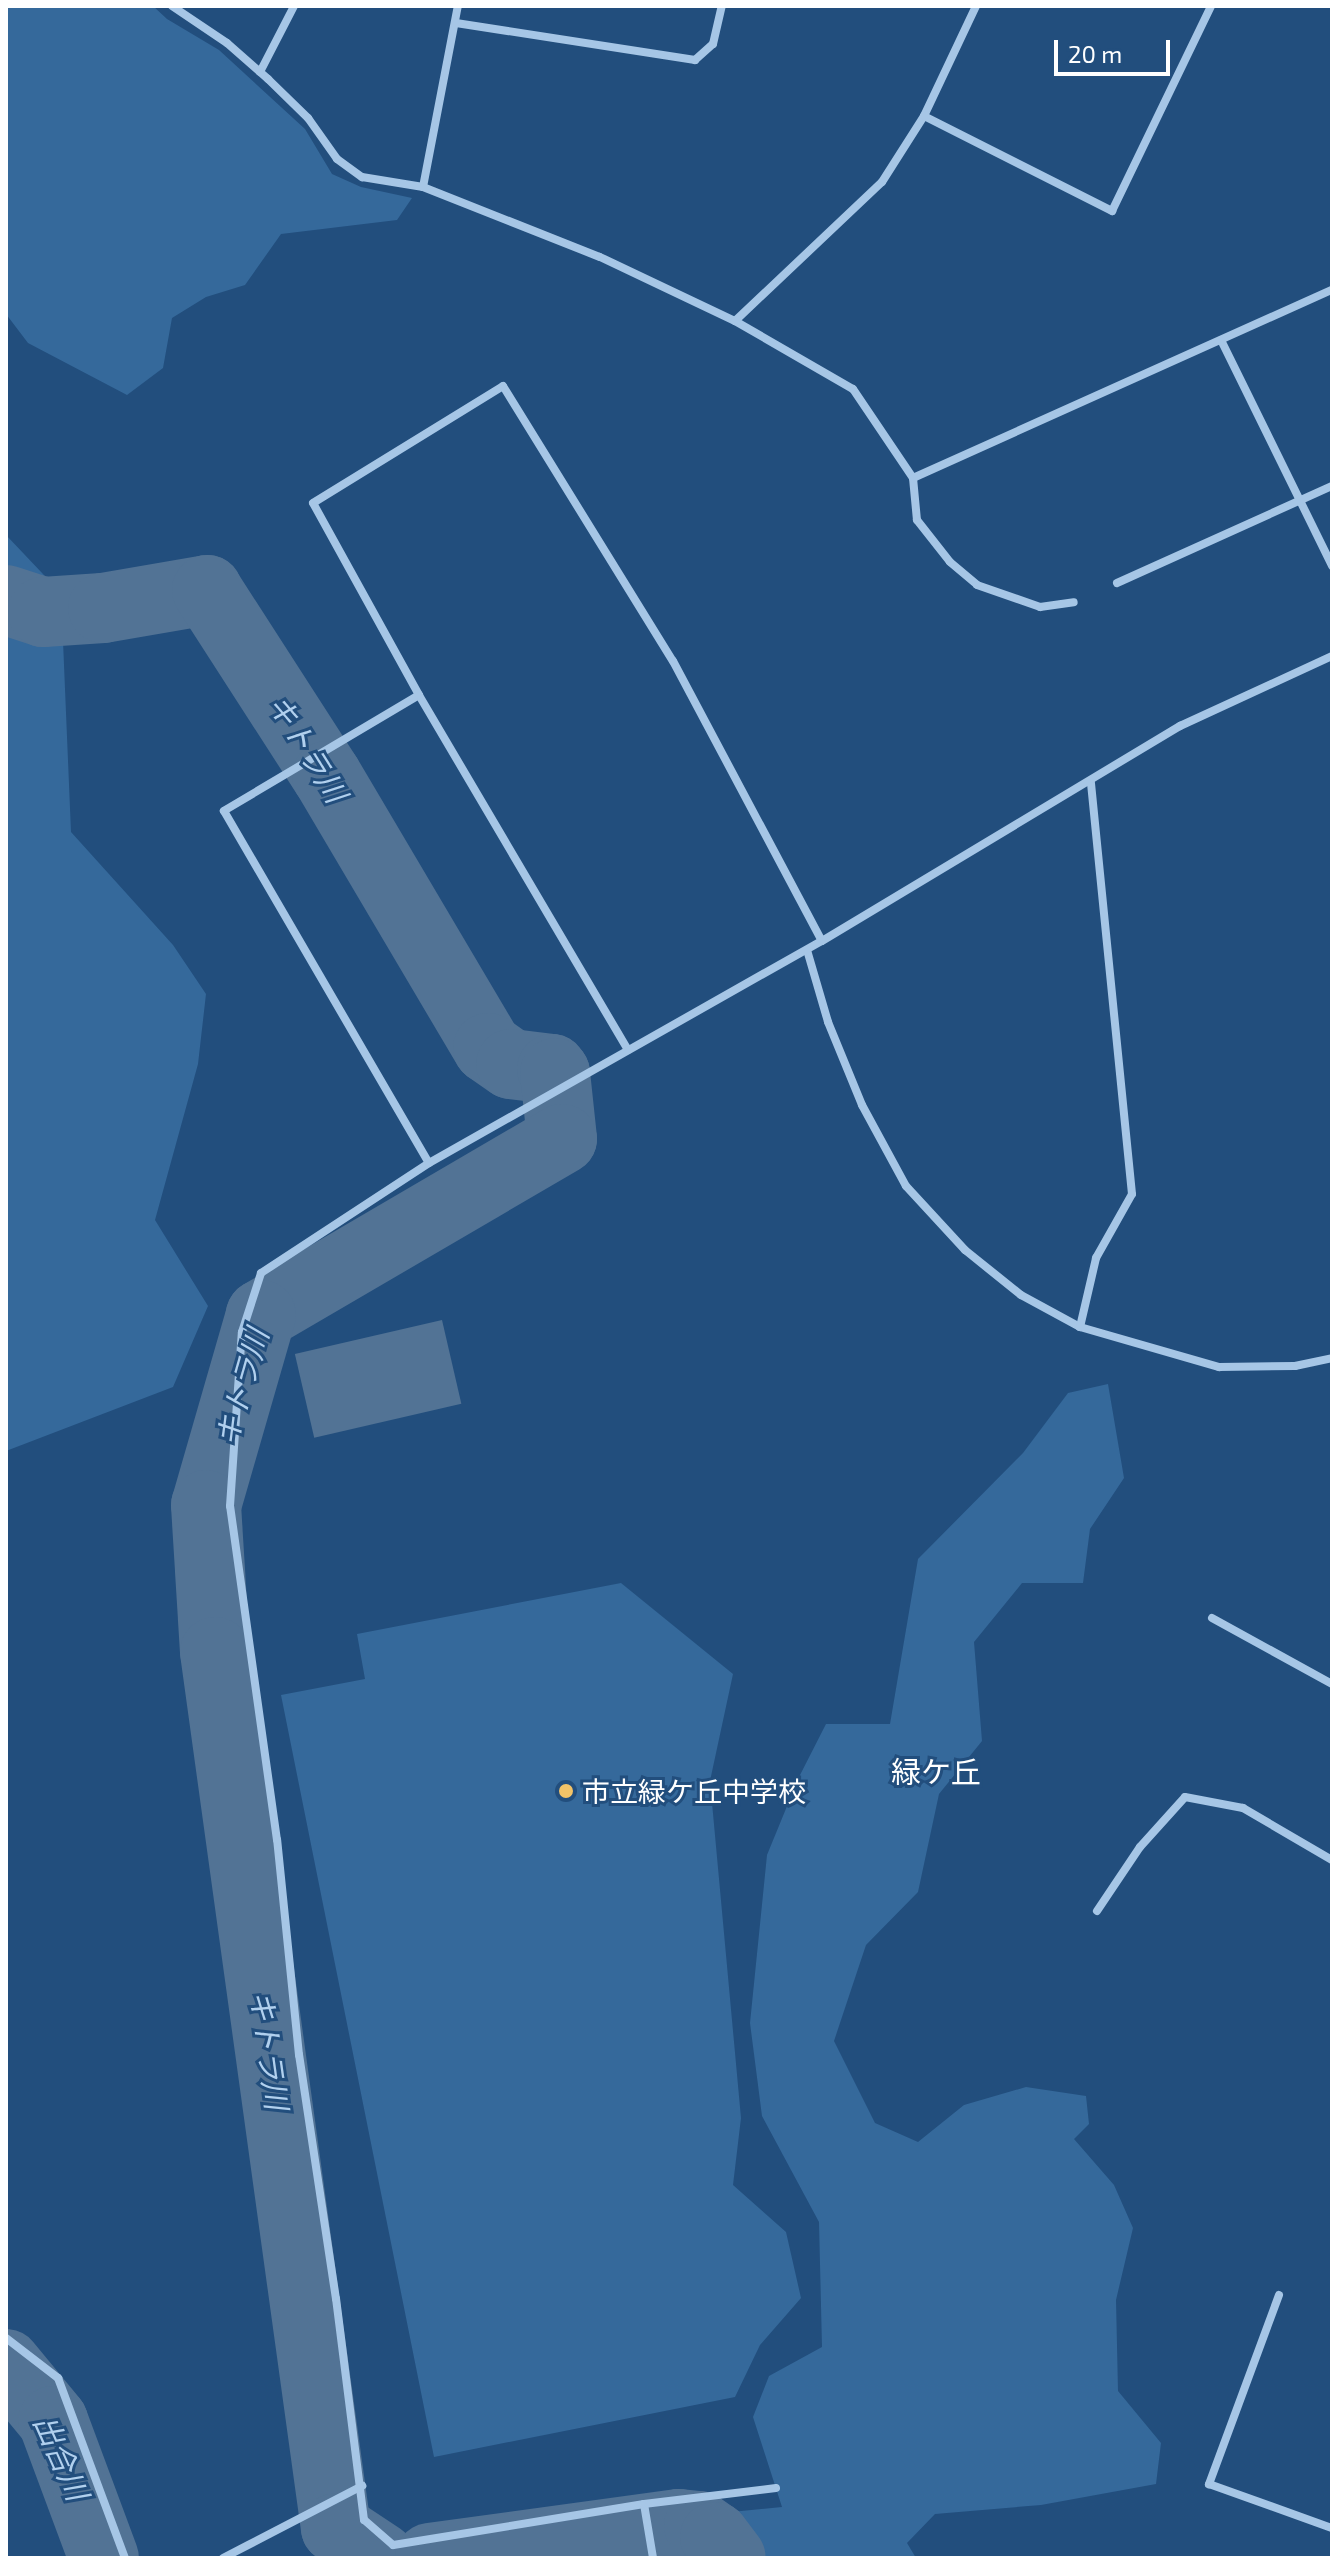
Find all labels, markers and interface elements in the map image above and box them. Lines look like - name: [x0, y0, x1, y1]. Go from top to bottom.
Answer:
- scale bar: [1058, 24, 1174, 74]
- text: 20 m: [1068, 39, 1122, 68]
- water label: キトラ川: [261, 688, 355, 808]
- water label: キトラ川: [207, 1324, 275, 1450]
- district label: 緑ケ丘: [891, 1753, 981, 1789]
- place label: 市立緑ケ丘中学校: [582, 1774, 806, 1808]
- marker: 市立緑ケ丘中学校: [557, 1782, 575, 1800]
- water label: キトラ川: [244, 1988, 296, 2112]
- water label: 出合川: [27, 2409, 97, 2505]

